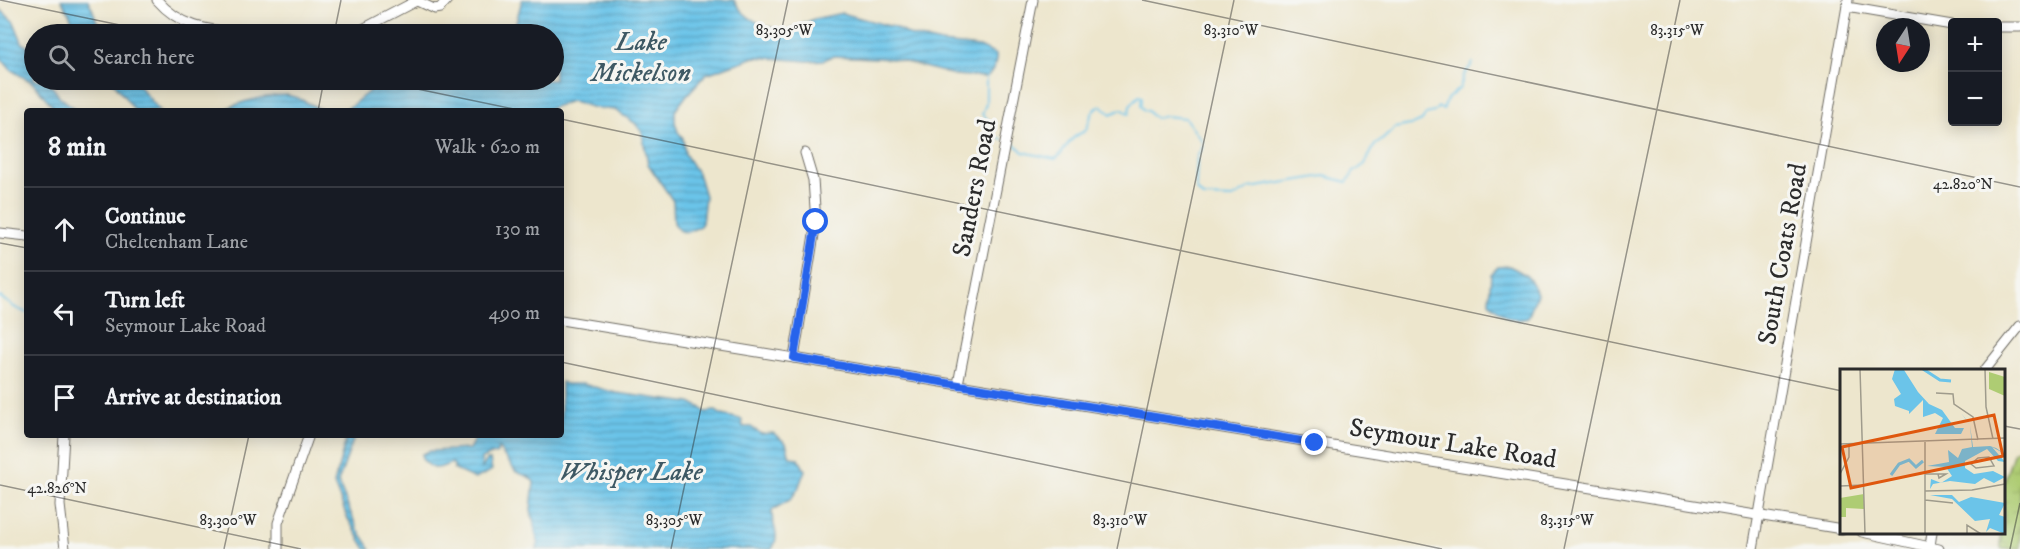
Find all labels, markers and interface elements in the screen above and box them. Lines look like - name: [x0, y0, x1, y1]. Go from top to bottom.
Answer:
- north arrow: [1876, 18, 1930, 72]
- map controls: [1948, 18, 2002, 126]
- button: +: [1948, 18, 2002, 72]
- text: 83.305°W: [756, 21, 812, 40]
- text: 83.310°W: [1204, 21, 1258, 40]
- text: 83.315°W: [1650, 21, 1704, 40]
- search box: [24, 24, 564, 90]
- water label: Lake Mickelson: [589, 25, 691, 90]
- icon: search: [45, 41, 78, 74]
- text: Search here: [93, 44, 195, 71]
- button: −: [1948, 72, 2002, 126]
- street label: Sanders Road: [945, 116, 1005, 260]
- text: 8 min: [48, 131, 106, 164]
- text: Walk · 620 m: [435, 135, 540, 160]
- street label: South Coats Road: [1751, 161, 1815, 347]
- text: 42.820°N: [1933, 175, 1993, 194]
- text: Continue: [105, 203, 186, 230]
- route start: [802, 208, 828, 234]
- icon: ahead: [48, 213, 81, 246]
- text: 130 m: [495, 217, 540, 242]
- text: Cheltenham Lane: [105, 230, 248, 255]
- text: Turn left: [105, 287, 185, 314]
- icon: left: [48, 297, 81, 330]
- text: 490 m: [488, 301, 540, 326]
- text: Seymour Lake Road: [105, 314, 266, 339]
- inset map: [1840, 369, 2005, 534]
- icon: arrive: [48, 381, 81, 414]
- text: Arrive at destination: [105, 384, 282, 411]
- street label: Seymour Lake Road: [1347, 411, 1559, 477]
- route end: [1301, 429, 1327, 455]
- water label: Whisper Lake: [559, 455, 703, 489]
- text: 42.826°N: [27, 479, 87, 498]
- text: 83.300°W: [200, 511, 257, 530]
- text: 83.305°W: [646, 511, 702, 530]
- text: 83.310°W: [1093, 511, 1147, 530]
- text: 83.315°W: [1540, 511, 1594, 530]

